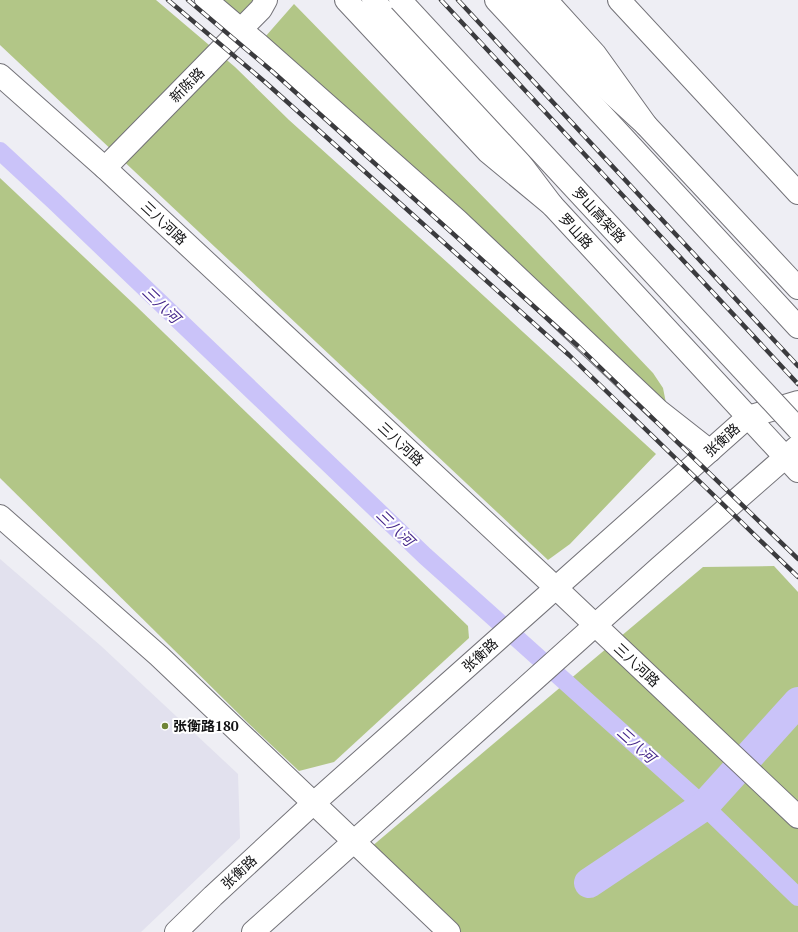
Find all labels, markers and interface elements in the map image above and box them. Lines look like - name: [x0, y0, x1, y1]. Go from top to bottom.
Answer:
- street label: 新陈路: [165, 63, 208, 106]
- street label: 罗山高架路: [569, 183, 630, 247]
- street label: 三八河路: [137, 197, 191, 249]
- street label: 罗山路: [555, 209, 597, 253]
- water label: 三八河: [139, 281, 187, 329]
- street label: 三八河路: [374, 418, 428, 470]
- street label: 张衡路: [700, 419, 744, 461]
- water label: 三八河: [373, 504, 421, 552]
- street label: 张衡路: [458, 634, 502, 676]
- street label: 三八河路: [610, 639, 664, 691]
- place label: 张衡路180: [173, 716, 239, 735]
- marker: 张衡路180: [160, 721, 170, 731]
- water label: 三八河: [613, 722, 662, 769]
- street label: 张衡路: [217, 850, 260, 893]

